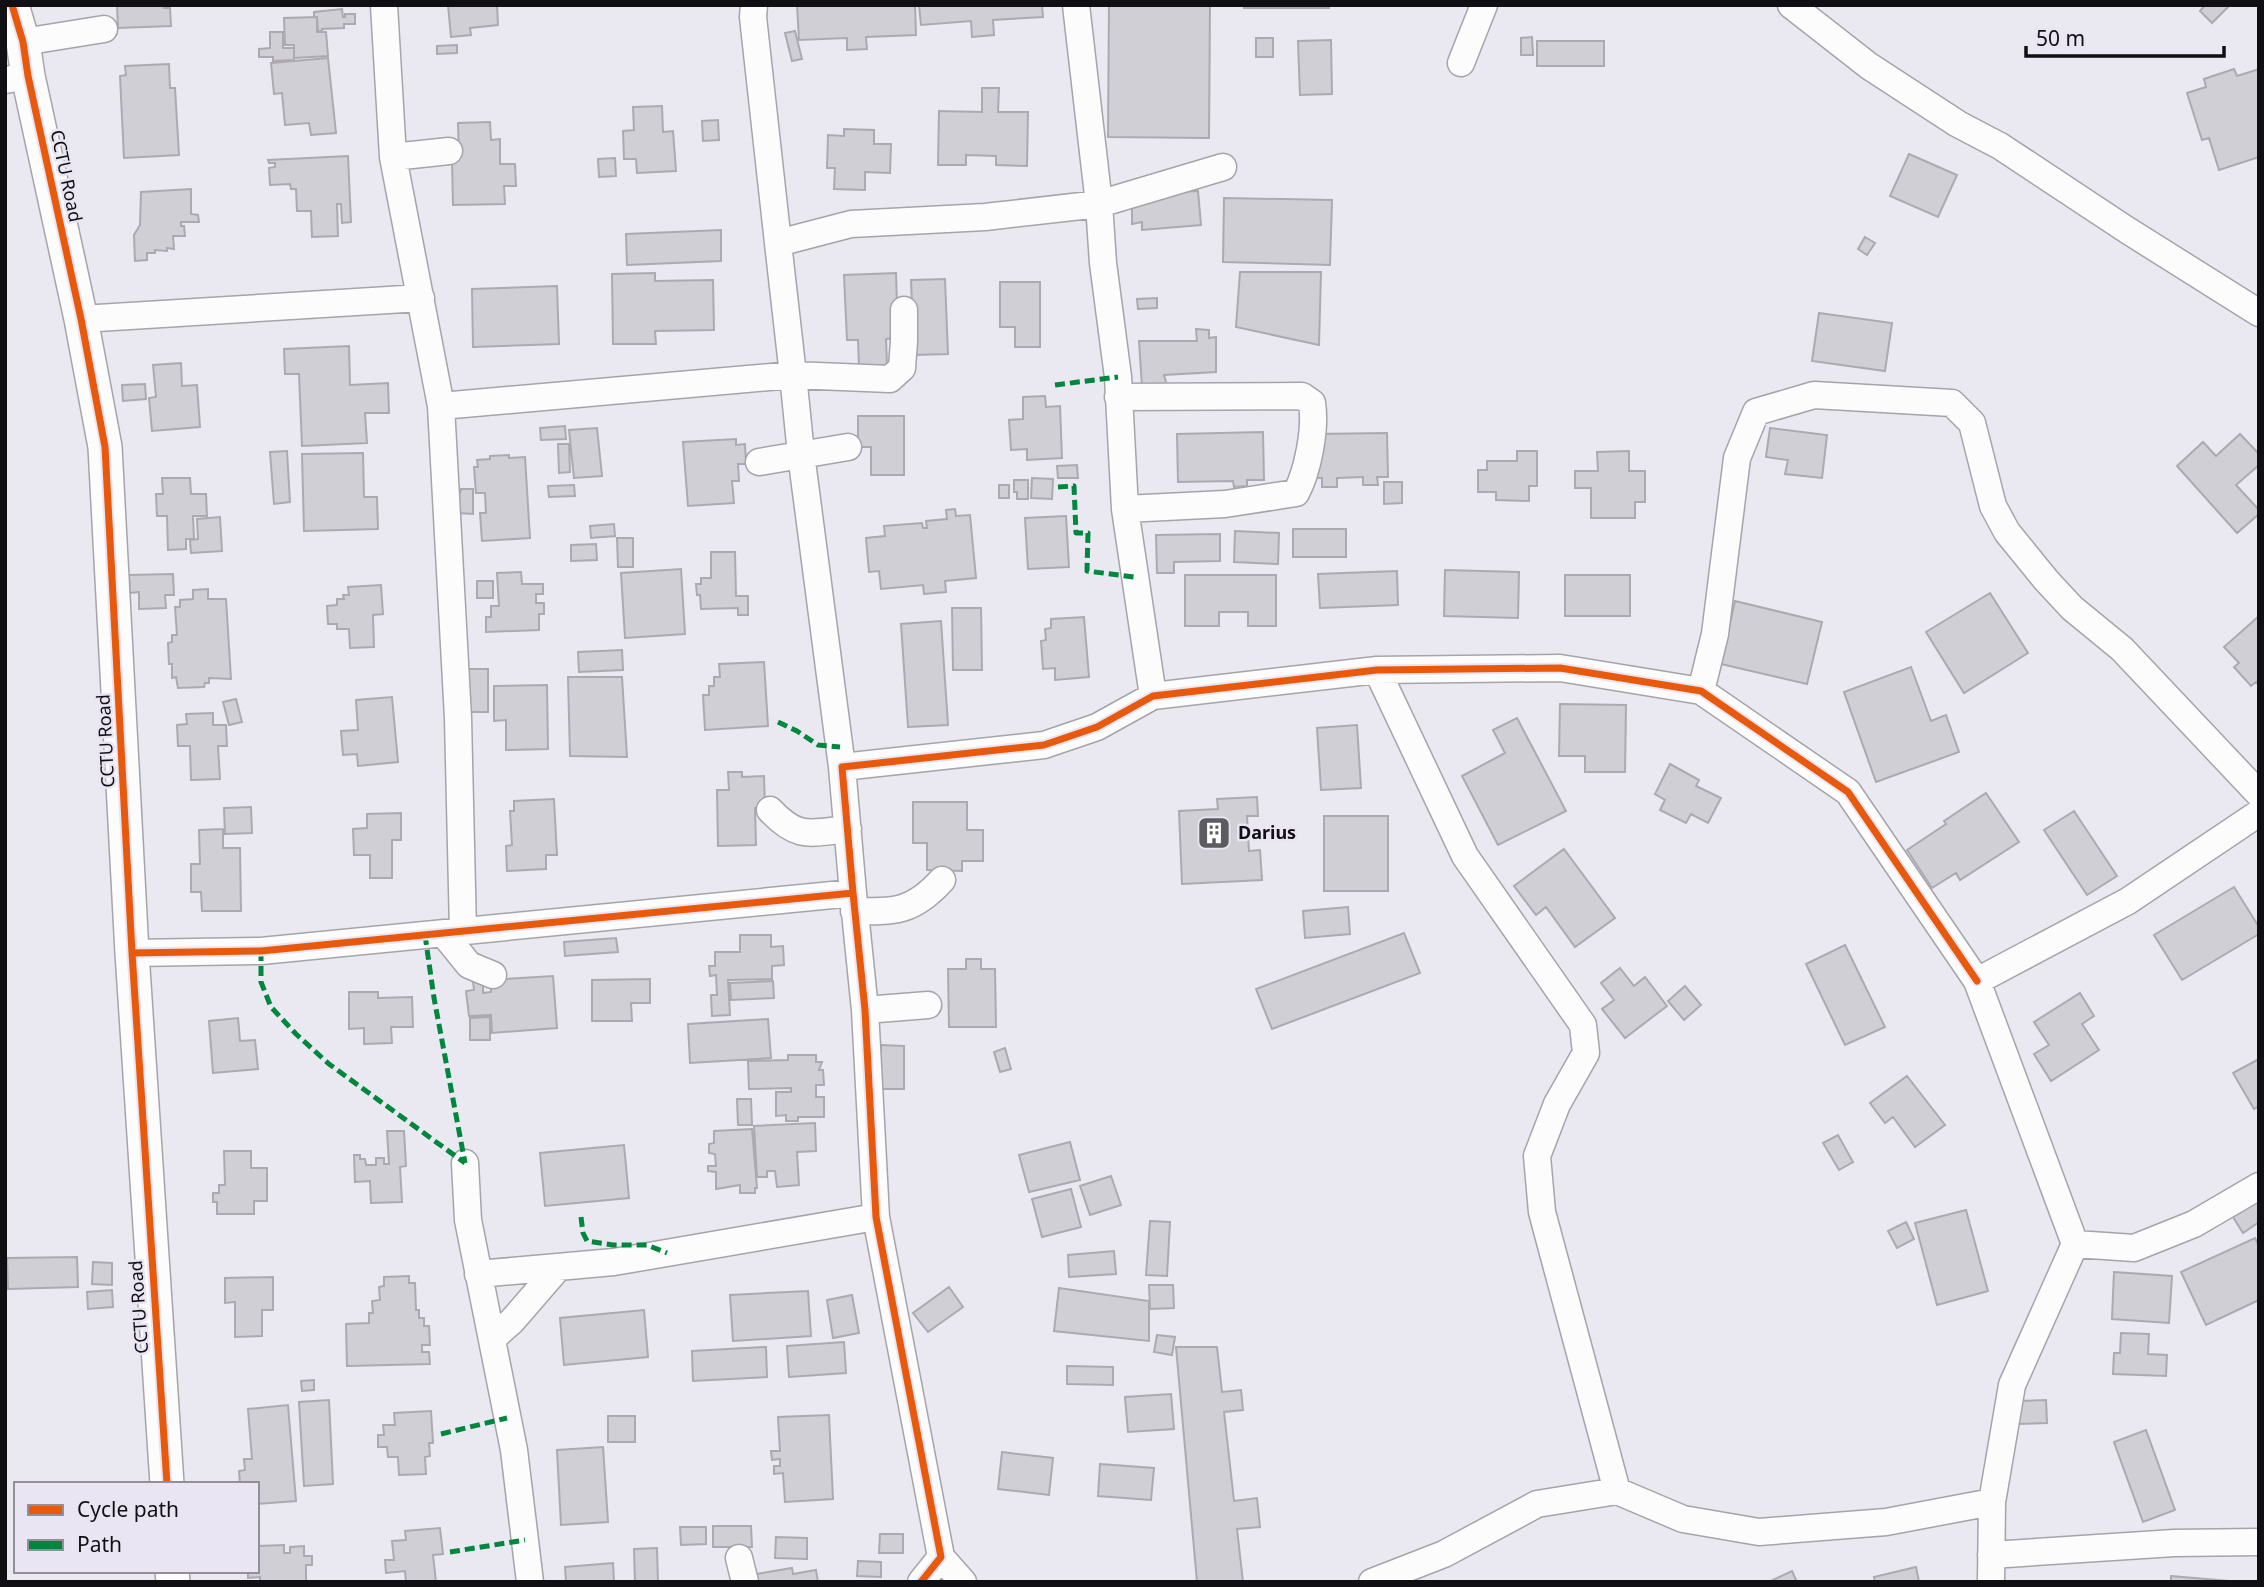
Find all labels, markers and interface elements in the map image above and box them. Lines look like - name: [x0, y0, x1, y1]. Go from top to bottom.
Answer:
- scale bar: [2026, 14, 2224, 58]
- text: 50 m: [2036, 24, 2085, 52]
- street label: CCTU Road: [46, 128, 88, 224]
- street label: CCTU Road: [91, 694, 119, 788]
- building icon: Darius: [1195, 814, 1233, 852]
- place label: Darius: [1238, 820, 1296, 844]
- street label: CCTU Road: [123, 1260, 153, 1355]
- legend: [14, 1482, 259, 1573]
- text: Cycle path: [77, 1495, 179, 1523]
- text: Path: [77, 1530, 122, 1558]

